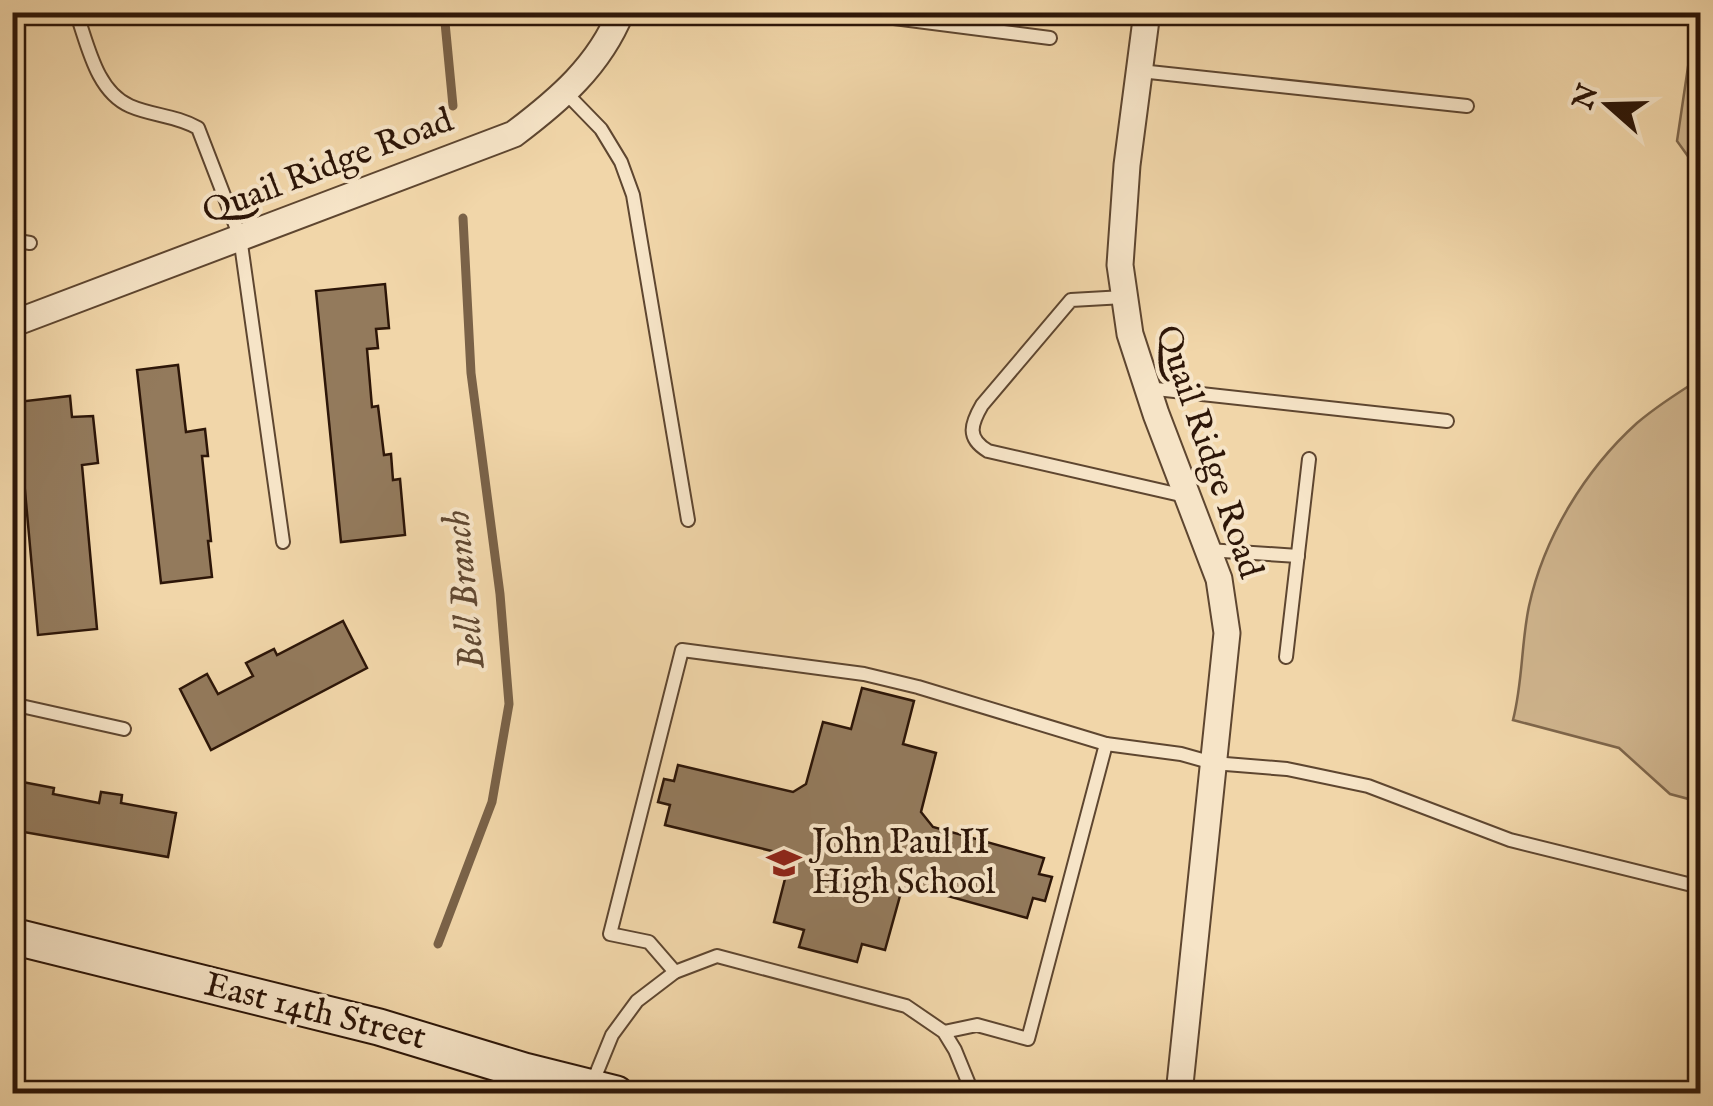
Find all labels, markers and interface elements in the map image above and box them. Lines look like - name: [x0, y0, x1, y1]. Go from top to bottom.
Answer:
- north arrow: [1558, 55, 1658, 155]
- text: N: [1566, 80, 1607, 116]
- street label: Quail Ridge Road: [196, 98, 460, 235]
- street label: Quail Ridge Road: [1144, 320, 1272, 585]
- water label: Bell Branch: [434, 508, 498, 672]
- place label: John Paul II High School: [808, 821, 996, 906]
- school or university icon: John Paul II High School: [765, 844, 803, 882]
- street label: East 14th Street: [200, 963, 430, 1061]

